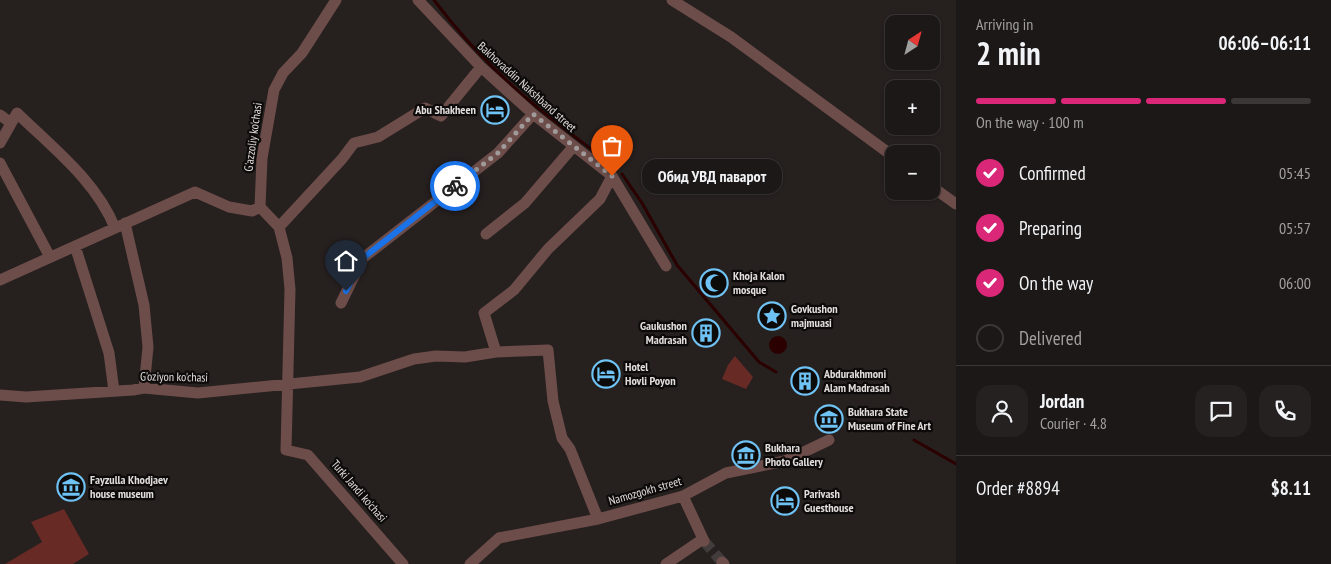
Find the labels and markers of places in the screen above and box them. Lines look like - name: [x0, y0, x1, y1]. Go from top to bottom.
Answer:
- hotel icon: Abu Shakheen: [480, 95, 510, 125]
- place label: Abu Shakheen: [414, 102, 476, 117]
- pin: [591, 125, 633, 176]
- callout: Обид УВД паварот: [642, 158, 782, 194]
- pin: [325, 240, 367, 291]
- mosque icon: Khoja Kalon mosque: [699, 268, 729, 298]
- place label: Khoja Kalon mosque: [733, 268, 785, 297]
- place icon: Govkushon majmuasi: [757, 301, 787, 331]
- place label: Govkushon majmuasi: [791, 301, 838, 330]
- place label: Gaukushon Madrasah: [640, 318, 687, 347]
- building icon: Gaukushon Madrasah: [691, 318, 721, 348]
- hotel icon: Hotel Hovli Poyon: [591, 359, 621, 389]
- place label: Hotel Hovli Poyon: [625, 359, 676, 388]
- building icon: Abdurakhmoni Alam Madrasah: [790, 366, 820, 396]
- place label: Abdurakhmoni Alam Madrasah: [823, 366, 890, 395]
- museum icon: Bukhara State Museum of Fine Art: [814, 404, 844, 434]
- place label: Bukhara State Museum of Fine Art: [848, 404, 931, 433]
- museum icon: Bukhara Photo Gallery: [731, 440, 761, 470]
- place label: Bukhara Photo Gallery: [765, 440, 823, 469]
- museum icon: Fayzulla Khodjaev house museum: [56, 472, 86, 502]
- place label: Fayzulla Khodjaev house museum: [90, 472, 168, 501]
- hotel icon: Parivash Guesthouse: [770, 486, 800, 516]
- place label: Parivash Guesthouse: [804, 486, 854, 515]

